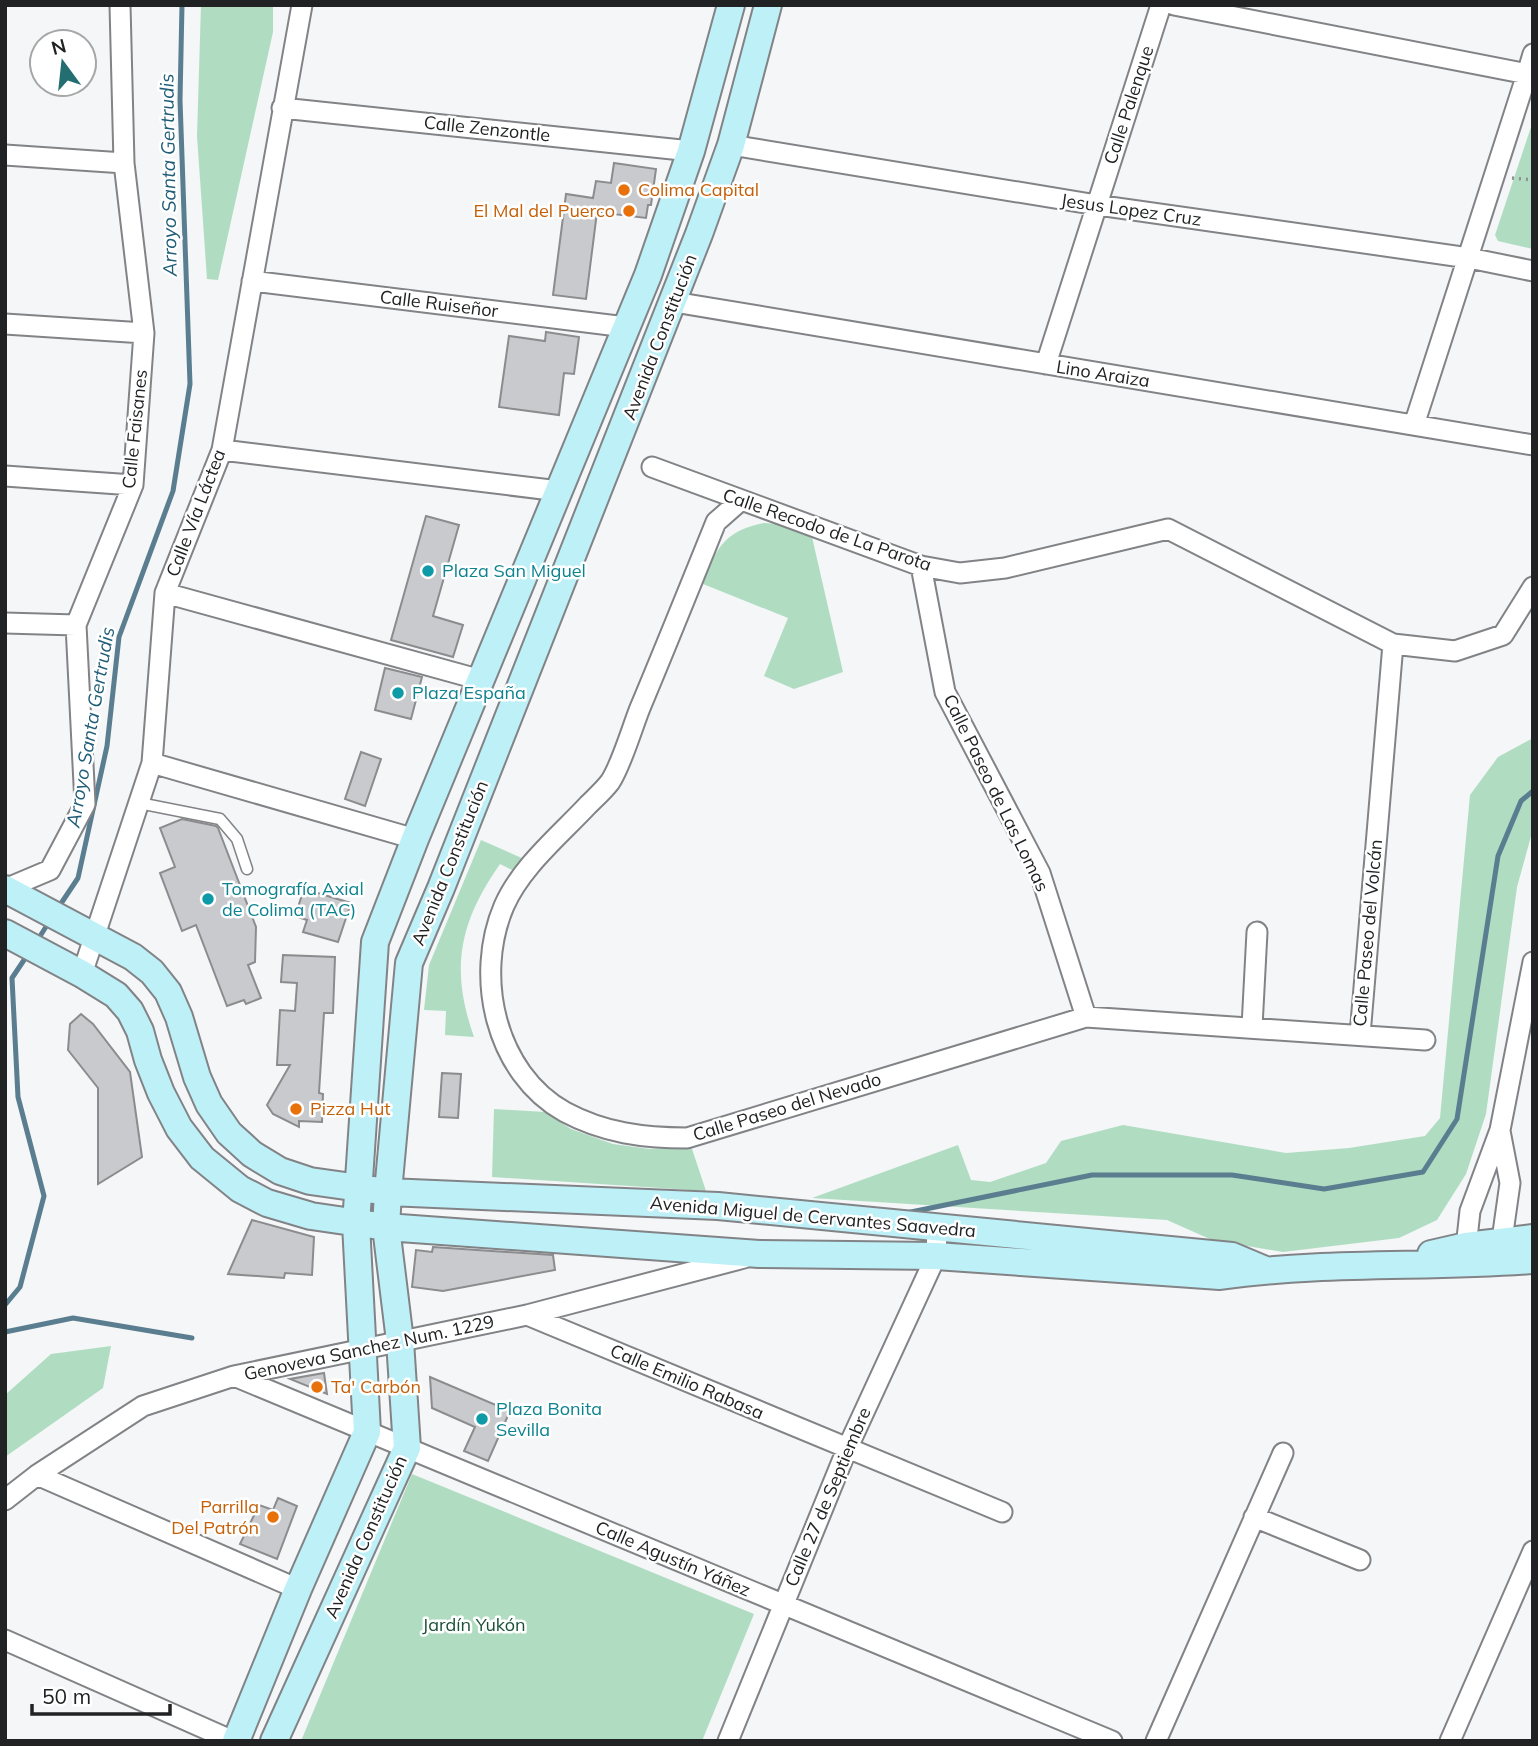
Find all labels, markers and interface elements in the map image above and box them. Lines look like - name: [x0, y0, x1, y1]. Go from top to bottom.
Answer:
- north arrow: [28, 28, 98, 98]
- text: N: [49, 33, 69, 60]
- street label: Calle Palenque: [1098, 43, 1159, 167]
- water label: Arroyo Santa Gertrudis: [154, 73, 182, 278]
- street label: Calle Zenzontle: [423, 110, 551, 147]
- place label: Colima Capital: [638, 178, 759, 201]
- marker: Colima Capital: [616, 182, 632, 198]
- street label: Jesus Lopez Cruz: [1059, 188, 1203, 231]
- place label: El Mal del Puerco: [473, 199, 615, 222]
- marker: El Mal del Puerco: [621, 203, 637, 219]
- street label: Avenida Constitución: [617, 251, 702, 423]
- street label: Calle Ruiseñor: [379, 285, 500, 322]
- street label: Lino Araiza: [1055, 355, 1152, 392]
- street label: Calle Faisanes: [117, 368, 152, 490]
- street label: Calle Vía Láctea: [161, 446, 230, 580]
- street label: Calle Recodo de La Parota: [720, 483, 934, 576]
- place label: Plaza San Miguel: [442, 559, 586, 582]
- marker: Plaza San Miguel: [420, 563, 436, 579]
- water label: Arroyo Santa Gertrudis: [60, 625, 119, 830]
- place label: Plaza España: [412, 681, 526, 704]
- marker: Plaza España: [390, 685, 406, 701]
- street label: Calle Paseo de Las Lomas: [939, 690, 1054, 895]
- street label: Avenida Constitución: [406, 777, 493, 949]
- street label: Calle Paseo del Volcán: [1348, 839, 1387, 1027]
- place label: Tomografía Axial de Colima (TAC): [222, 877, 364, 921]
- marker: Tomografía Axial de Colima (TAC): [200, 891, 216, 907]
- street label: Calle Paseo del Nevado: [690, 1067, 884, 1146]
- place label: Pizza Hut: [310, 1097, 391, 1120]
- marker: Pizza Hut: [288, 1101, 304, 1117]
- street label: Avenida Miguel de Cervantes Saavedra: [649, 1191, 977, 1242]
- street label: Genoveva Sanchez Num. 1229: [242, 1310, 496, 1385]
- street label: Calle Emilio Rabasa: [607, 1339, 767, 1424]
- place label: Ta' Carbón: [331, 1375, 421, 1398]
- marker: Ta' Carbón: [309, 1379, 325, 1395]
- place label: Plaza Bonita Sevilla: [496, 1397, 602, 1441]
- street label: Calle 27 de Septiembre: [779, 1404, 876, 1590]
- marker: Plaza Bonita Sevilla: [474, 1411, 490, 1427]
- street label: Avenida Constitución: [319, 1452, 412, 1622]
- place label: Parrilla Del Patrón: [171, 1495, 259, 1539]
- marker: Parrilla Del Patrón: [265, 1509, 281, 1525]
- street label: Calle Agustín Yáñez: [592, 1515, 754, 1602]
- park label: Jardín Yukón: [422, 1613, 526, 1636]
- scale bar: [32, 1672, 170, 1716]
- text: 50 m: [42, 1683, 91, 1709]

